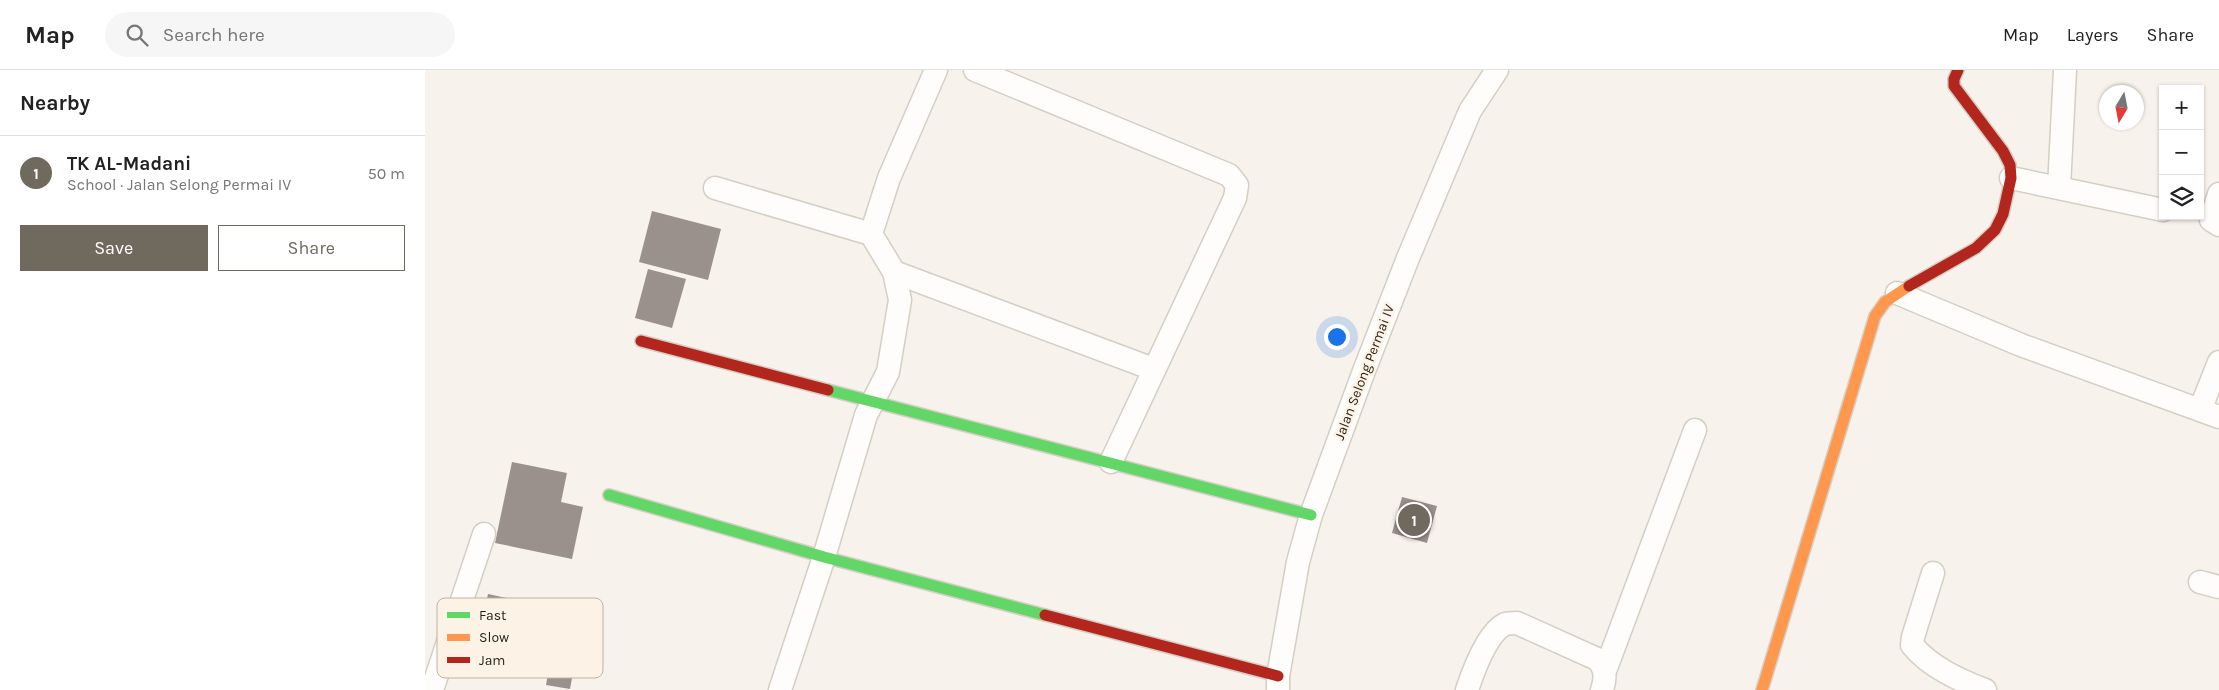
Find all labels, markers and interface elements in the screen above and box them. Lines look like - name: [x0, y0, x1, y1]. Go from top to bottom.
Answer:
- search box: [105, 12, 455, 57]
- text: Map: [25, 21, 75, 49]
- icon: search: [123, 21, 151, 49]
- text: Search here: [163, 24, 265, 46]
- text: Map: [2003, 24, 2039, 46]
- text: Layers: [2067, 24, 2119, 46]
- text: Share: [2147, 24, 2194, 46]
- north arrow: [2099, 85, 2144, 130]
- map controls: [2159, 85, 2204, 220]
- button: +: [2159, 85, 2204, 130]
- text: Nearby: [20, 91, 90, 115]
- button: −: [2159, 130, 2204, 175]
- text: TK AL-Madani: [67, 153, 191, 175]
- text: 1: [33, 164, 39, 183]
- text: 50 m: [368, 164, 405, 183]
- text: School · Jalan Selong Permai IV: [67, 175, 291, 194]
- button: layers: [2159, 175, 2204, 220]
- button: Save: [20, 225, 208, 271]
- button: Share: [218, 225, 405, 271]
- street label: Jalan Selong Permai IV: [1331, 302, 1398, 442]
- your location: [1324, 324, 1350, 350]
- pin: 1: [1398, 501, 1430, 539]
- legend: [437, 598, 603, 678]
- text: Fast: [479, 607, 506, 624]
- text: Slow: [479, 629, 509, 646]
- text: Jam: [479, 652, 505, 669]

